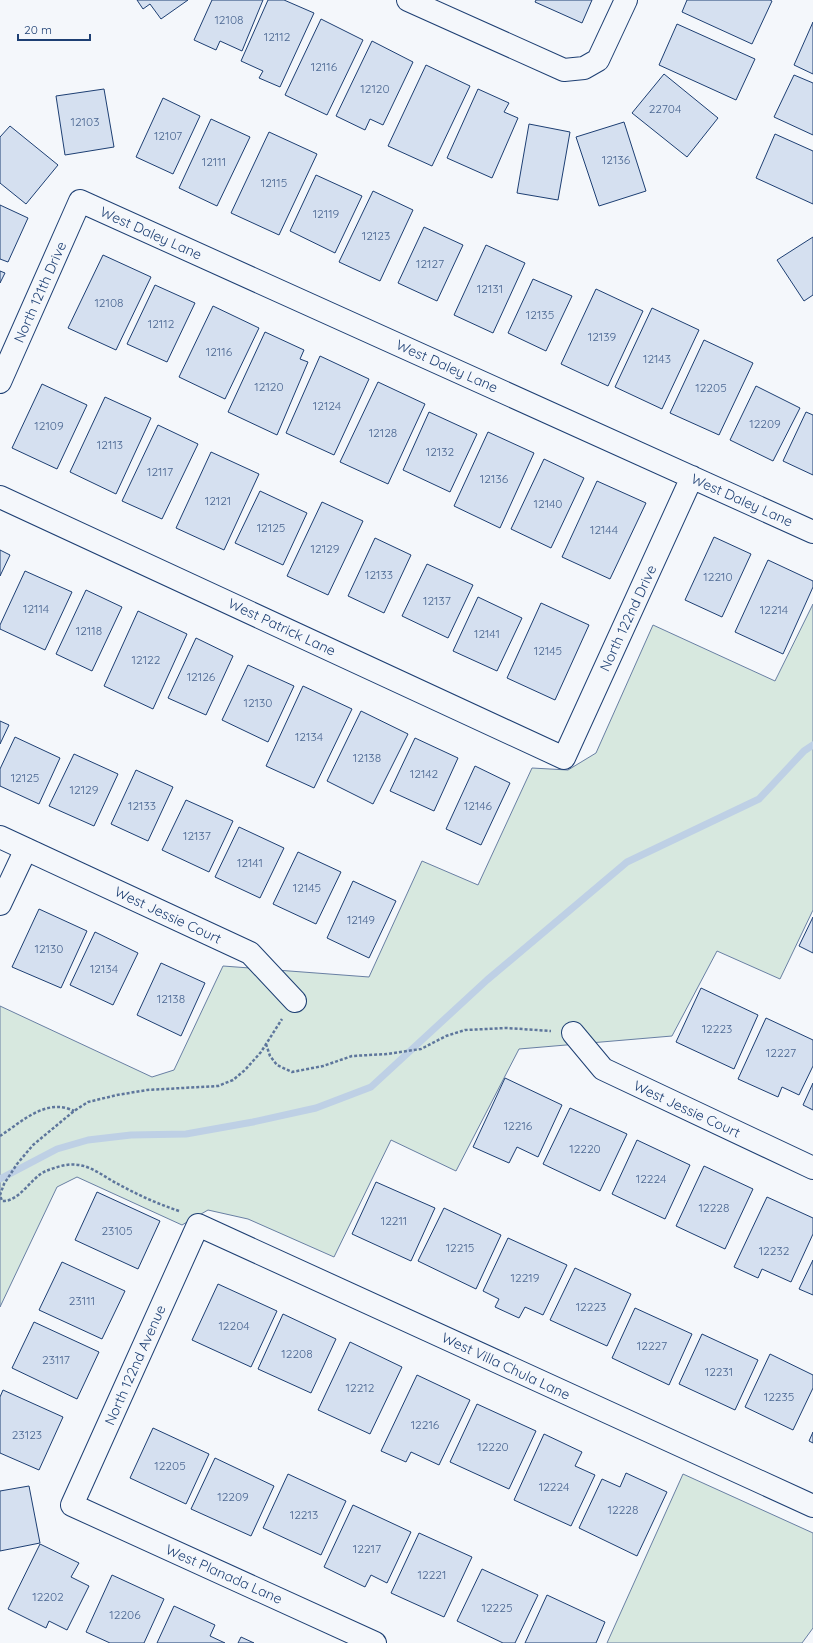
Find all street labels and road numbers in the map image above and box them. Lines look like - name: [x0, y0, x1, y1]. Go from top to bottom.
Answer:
- street label: West Daley Lane: [97, 202, 205, 264]
- street label: North 121th Drive: [10, 239, 70, 345]
- street label: West Daley Lane: [393, 335, 501, 397]
- street label: West Daley Lane: [688, 469, 796, 531]
- street label: North 122nd Drive: [595, 562, 661, 674]
- street label: West Patrick Lane: [225, 594, 339, 660]
- street label: West Jessie Court: [112, 882, 225, 948]
- street label: West Jessie Court: [631, 1076, 744, 1142]
- street label: North 122nd Avenue: [100, 1302, 170, 1428]
- street label: West Villa Chula Lane: [439, 1328, 573, 1404]
- street label: West Planada Lane: [163, 1540, 285, 1608]

